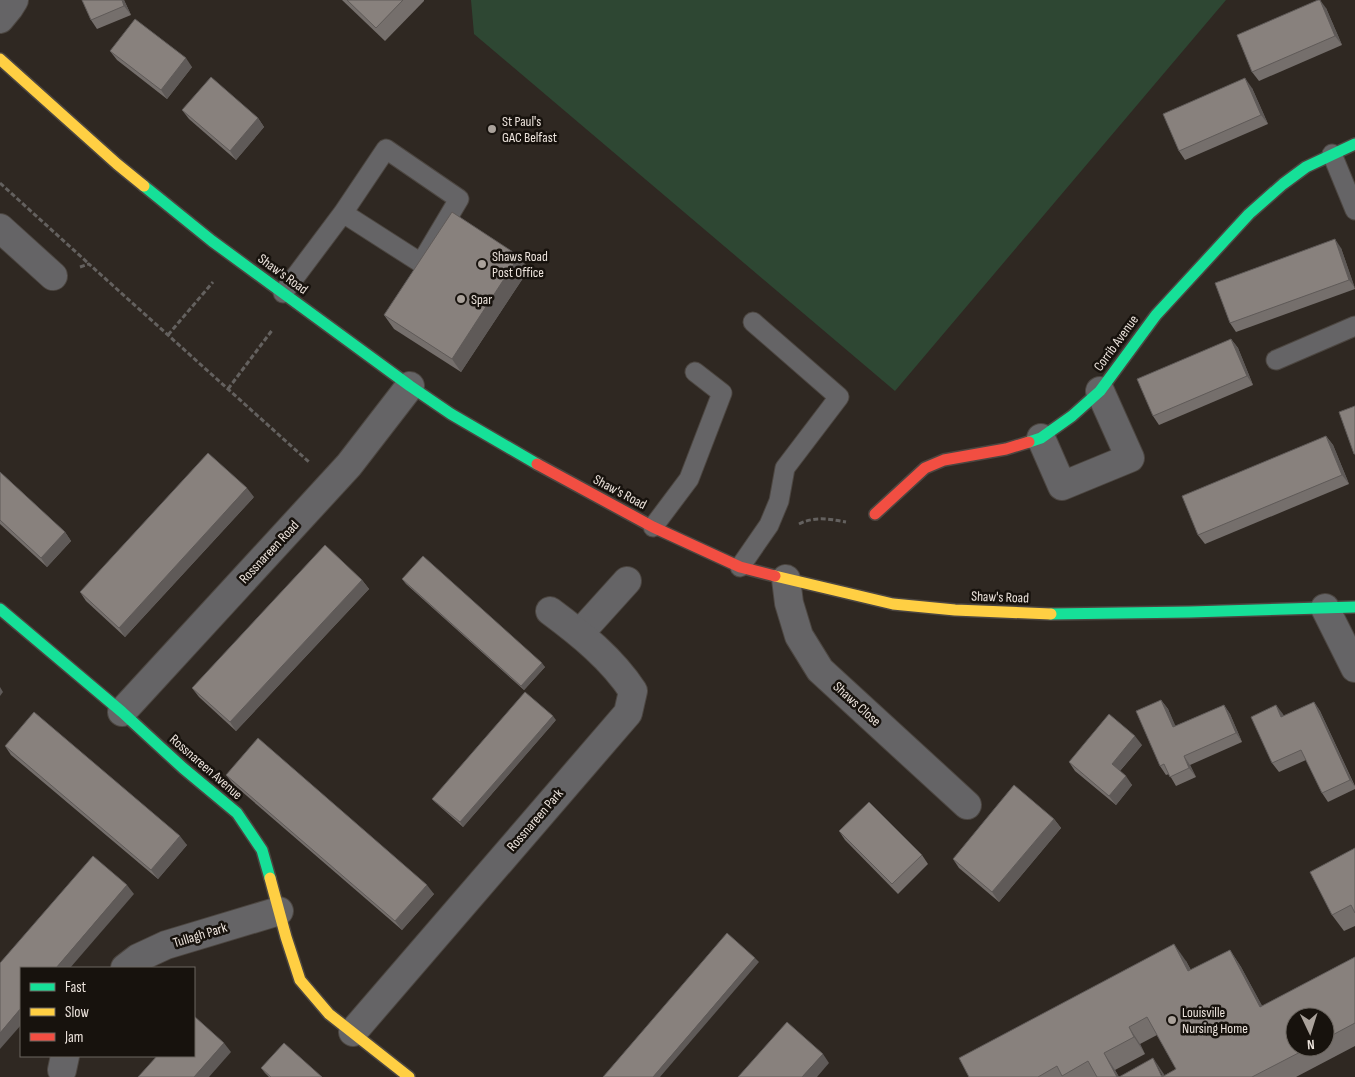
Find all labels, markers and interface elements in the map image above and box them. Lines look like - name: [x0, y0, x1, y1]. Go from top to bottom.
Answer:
- place label: St Paul's GAC Belfast: [502, 113, 557, 146]
- marker: St Paul's GAC Belfast: [486, 123, 498, 135]
- place label: Shaws Road Post Office: [492, 248, 548, 281]
- street label: Shaw's Road: [255, 250, 312, 298]
- marker: Shaws Road Post Office: [476, 258, 488, 270]
- place label: Spar: [471, 291, 492, 308]
- marker: Spar: [455, 293, 467, 305]
- street label: Corrib Avenue: [1090, 312, 1142, 374]
- street label: Shaw's Road: [590, 471, 650, 513]
- street label: Rossnareen Road: [236, 517, 303, 587]
- street label: Shaw's Road: [971, 587, 1029, 607]
- street label: Shaws Close: [830, 678, 884, 730]
- street label: Rossnareen Avenue: [166, 731, 246, 803]
- street label: Rossnareen Park: [503, 785, 567, 855]
- street label: Tullagh Park: [171, 919, 230, 951]
- legend: [20, 967, 195, 1057]
- text: Fast: [65, 978, 87, 997]
- text: Slow: [65, 1003, 89, 1022]
- place label: Louisville Nursing Home: [1182, 1004, 1248, 1037]
- north arrow: [1285, 1007, 1335, 1057]
- marker: Louisville Nursing Home: [1166, 1014, 1178, 1026]
- text: Jam: [64, 1028, 83, 1047]
- text: N: [1307, 1036, 1315, 1053]

